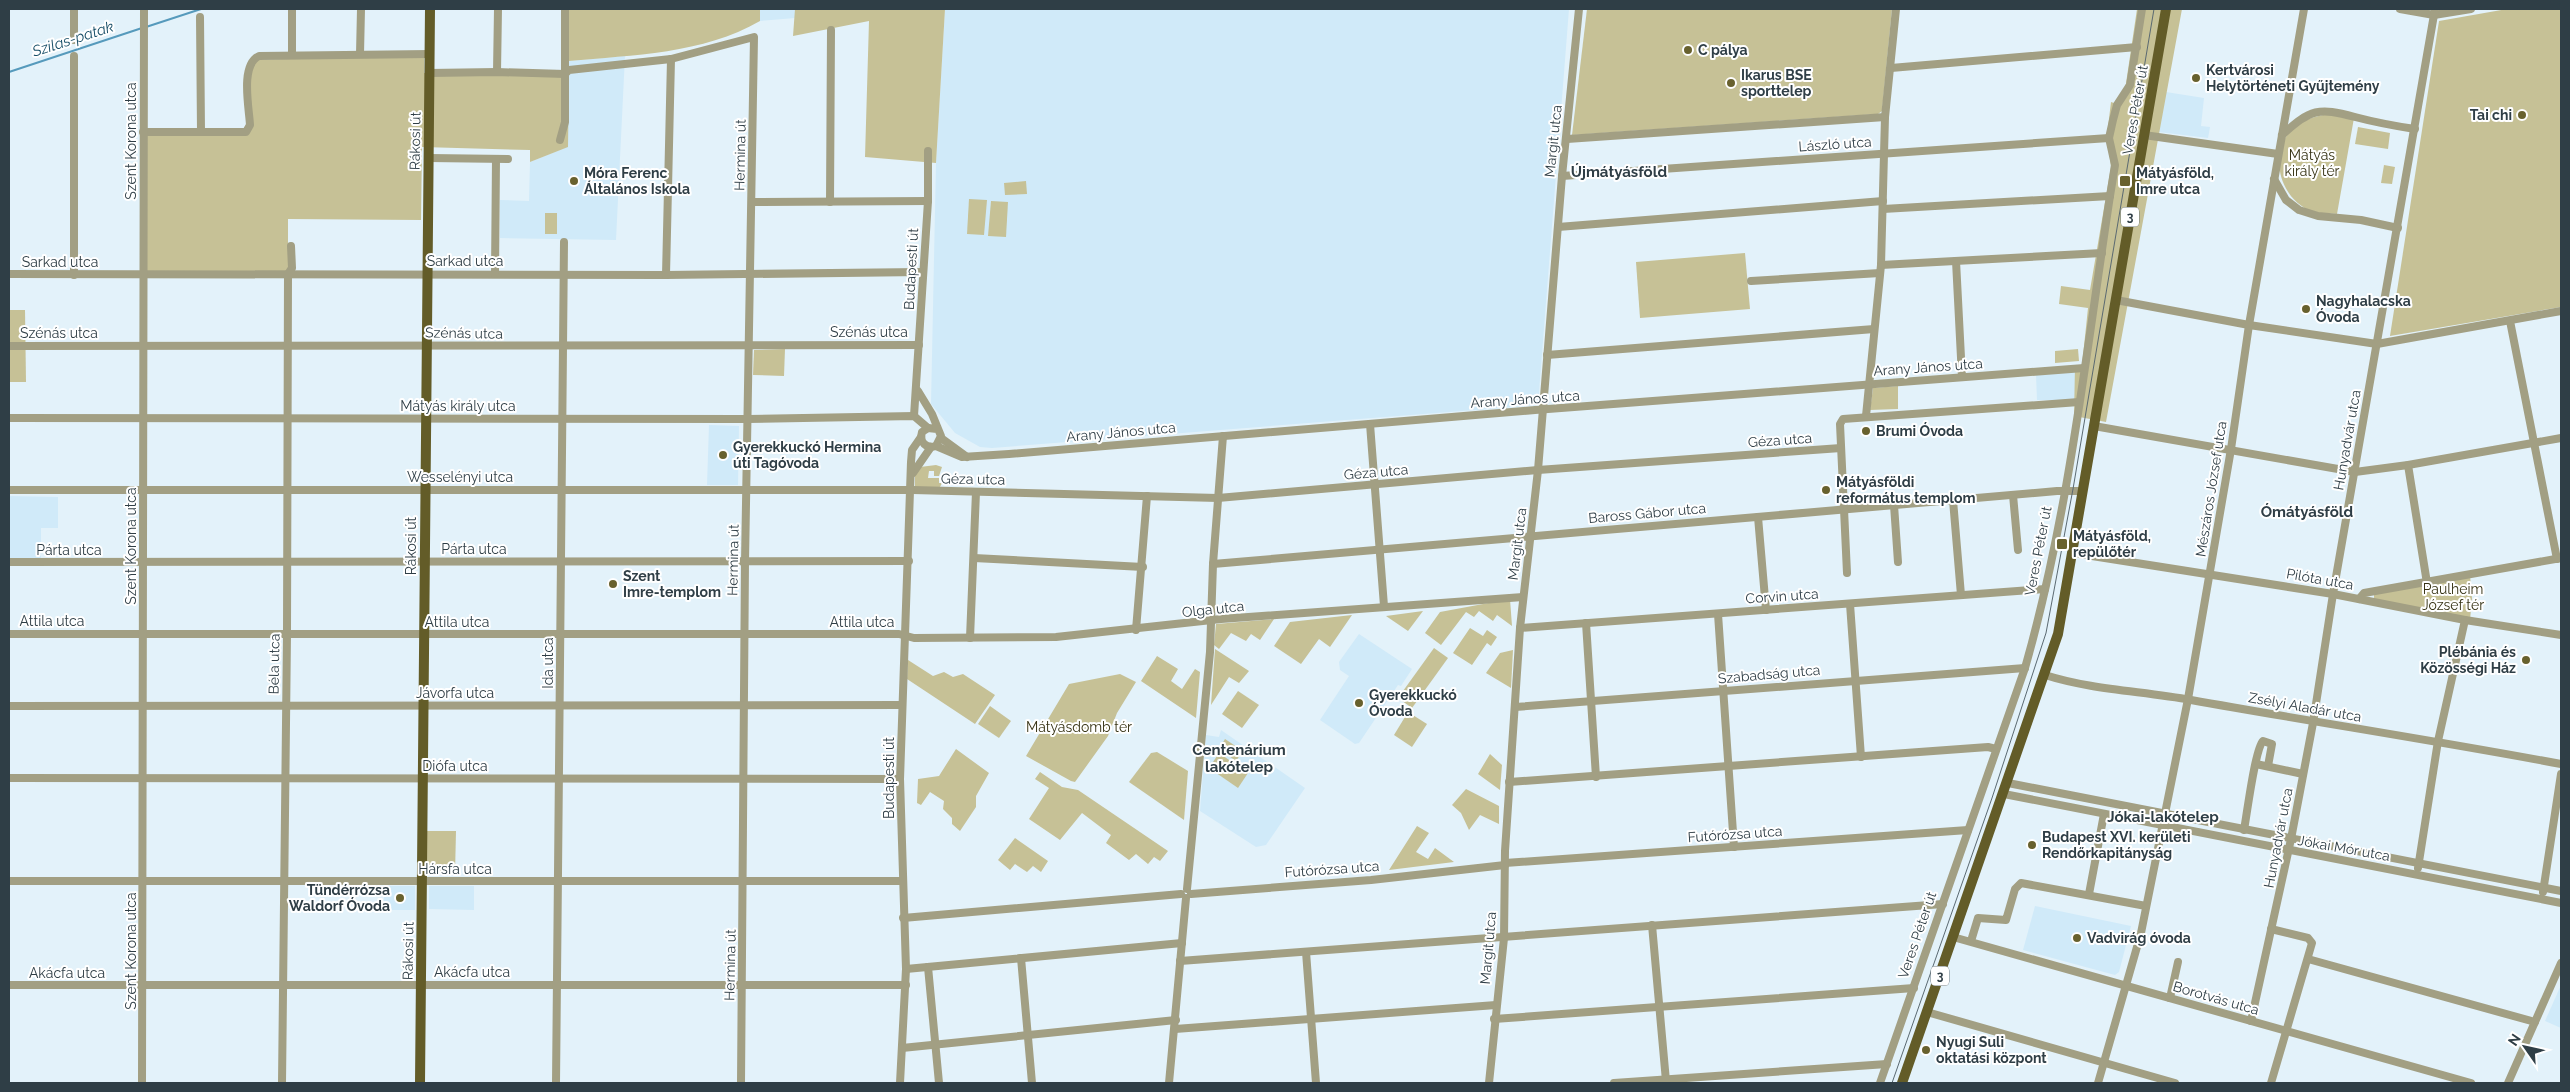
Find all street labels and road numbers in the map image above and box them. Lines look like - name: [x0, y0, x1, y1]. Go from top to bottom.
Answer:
- street label: Veres Péter út: [2119, 64, 2151, 156]
- street label: Szent Korona utca: [123, 82, 139, 200]
- street label: Margit utca: [1541, 104, 1565, 178]
- street label: Rákosi út: [406, 111, 424, 170]
- street label: Hermina út: [731, 119, 749, 191]
- street label: László utca: [1798, 133, 1872, 155]
- road number: 3: [2121, 208, 2139, 226]
- street label: Budapesti út: [901, 227, 921, 310]
- street label: Sarkad utca: [427, 253, 503, 269]
- street label: Sarkad utca: [22, 254, 98, 270]
- street label: Szénás utca: [425, 324, 503, 342]
- street label: Szénás utca: [830, 324, 908, 340]
- street label: Szénás utca: [20, 325, 98, 341]
- street label: Arany János utca: [1873, 355, 1983, 379]
- street label: Arany János utca: [1470, 387, 1580, 411]
- street label: Hunyadvár utca: [2330, 389, 2364, 491]
- street label: Mátyás király utca: [400, 398, 516, 414]
- street label: Arany János utca: [1066, 419, 1176, 445]
- street label: Mészáros József utca: [2192, 420, 2230, 558]
- street label: Géza utca: [1747, 430, 1813, 450]
- street label: Géza utca: [1343, 461, 1409, 483]
- street label: Wesselényi utca: [407, 469, 513, 485]
- street label: Géza utca: [941, 470, 1005, 488]
- street label: Szent Korona utca: [123, 487, 139, 605]
- street label: Baross Gábor utca: [1588, 500, 1706, 526]
- street label: Veres Péter út: [2021, 505, 2055, 597]
- street label: Margit utca: [1505, 507, 1529, 581]
- street label: Rákosi út: [403, 516, 419, 575]
- street label: Hermina út: [724, 524, 742, 596]
- street label: Párta utca: [441, 541, 507, 557]
- street label: Párta utca: [36, 542, 102, 558]
- street label: Pilóta utca: [2285, 565, 2355, 593]
- street label: Corvin utca: [1745, 585, 1819, 607]
- street label: Olga utca: [1181, 598, 1245, 620]
- street label: Attila utca: [20, 613, 84, 629]
- street label: Attila utca: [425, 614, 489, 630]
- street label: Attila utca: [830, 614, 894, 630]
- street label: Béla utca: [265, 633, 283, 695]
- street label: Ida utca: [540, 637, 556, 689]
- street label: Szabadság utca: [1717, 662, 1821, 686]
- street label: Jávorfa utca: [416, 685, 494, 701]
- street label: Zsélyi Aladár utca: [2247, 689, 2363, 725]
- street label: Budapesti út: [881, 737, 897, 819]
- street label: Diófa utca: [422, 758, 488, 774]
- street label: Hunyadvár utca: [2260, 787, 2296, 889]
- street label: Futórózsa utca: [1687, 823, 1783, 845]
- street label: Jókai Mór utca: [2297, 832, 2391, 864]
- street label: Futórózsa utca: [1284, 858, 1380, 880]
- street label: Hársfa utca: [418, 861, 492, 877]
- street label: Veres Péter út: [1895, 889, 1939, 980]
- street label: Szent Korona utca: [123, 892, 139, 1010]
- street label: Margit utca: [1477, 911, 1499, 985]
- street label: Rákosi út: [399, 921, 417, 980]
- street label: Hermina út: [721, 929, 739, 1001]
- street label: Akácfa utca: [434, 964, 510, 980]
- street label: Akácfa utca: [29, 965, 105, 981]
- road number: 3: [1931, 966, 1949, 986]
- street label: Borotvás utca: [2171, 978, 2261, 1018]

